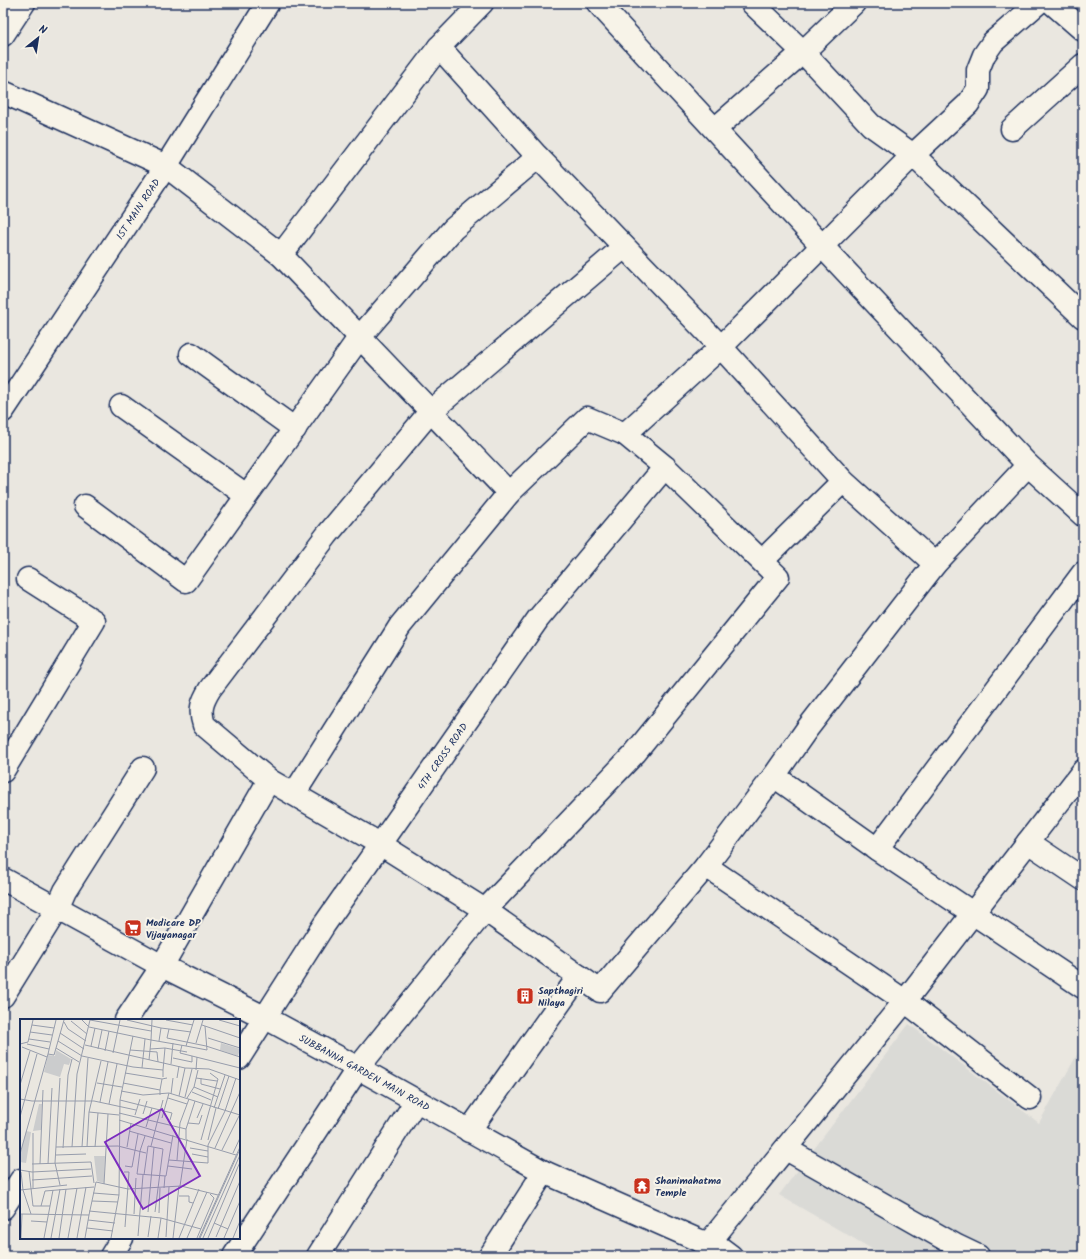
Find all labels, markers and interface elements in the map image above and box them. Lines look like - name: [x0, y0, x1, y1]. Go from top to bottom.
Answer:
- north arrow: [18, 18, 58, 58]
- text: N: [35, 21, 50, 40]
- street label: 1ST MAIN ROAD: [112, 175, 165, 243]
- street label: 4TH CROSS ROAD: [414, 719, 472, 793]
- place label: Modicare DP Vijayanagar: [146, 915, 201, 943]
- supermarket icon: Modicare DP Vijayanagar: [123, 918, 143, 938]
- place label: Sapthagiri Nilaya: [538, 983, 583, 1011]
- building icon: Sapthagiri Nilaya: [515, 986, 535, 1006]
- inset map: [20, 1019, 240, 1239]
- street label: SUBBANNA GARDEN MAIN ROAD: [296, 1030, 433, 1116]
- place label: Shanimahatma Temple: [655, 1173, 721, 1201]
- temple icon: Shanimahatma Temple: [632, 1176, 652, 1196]

